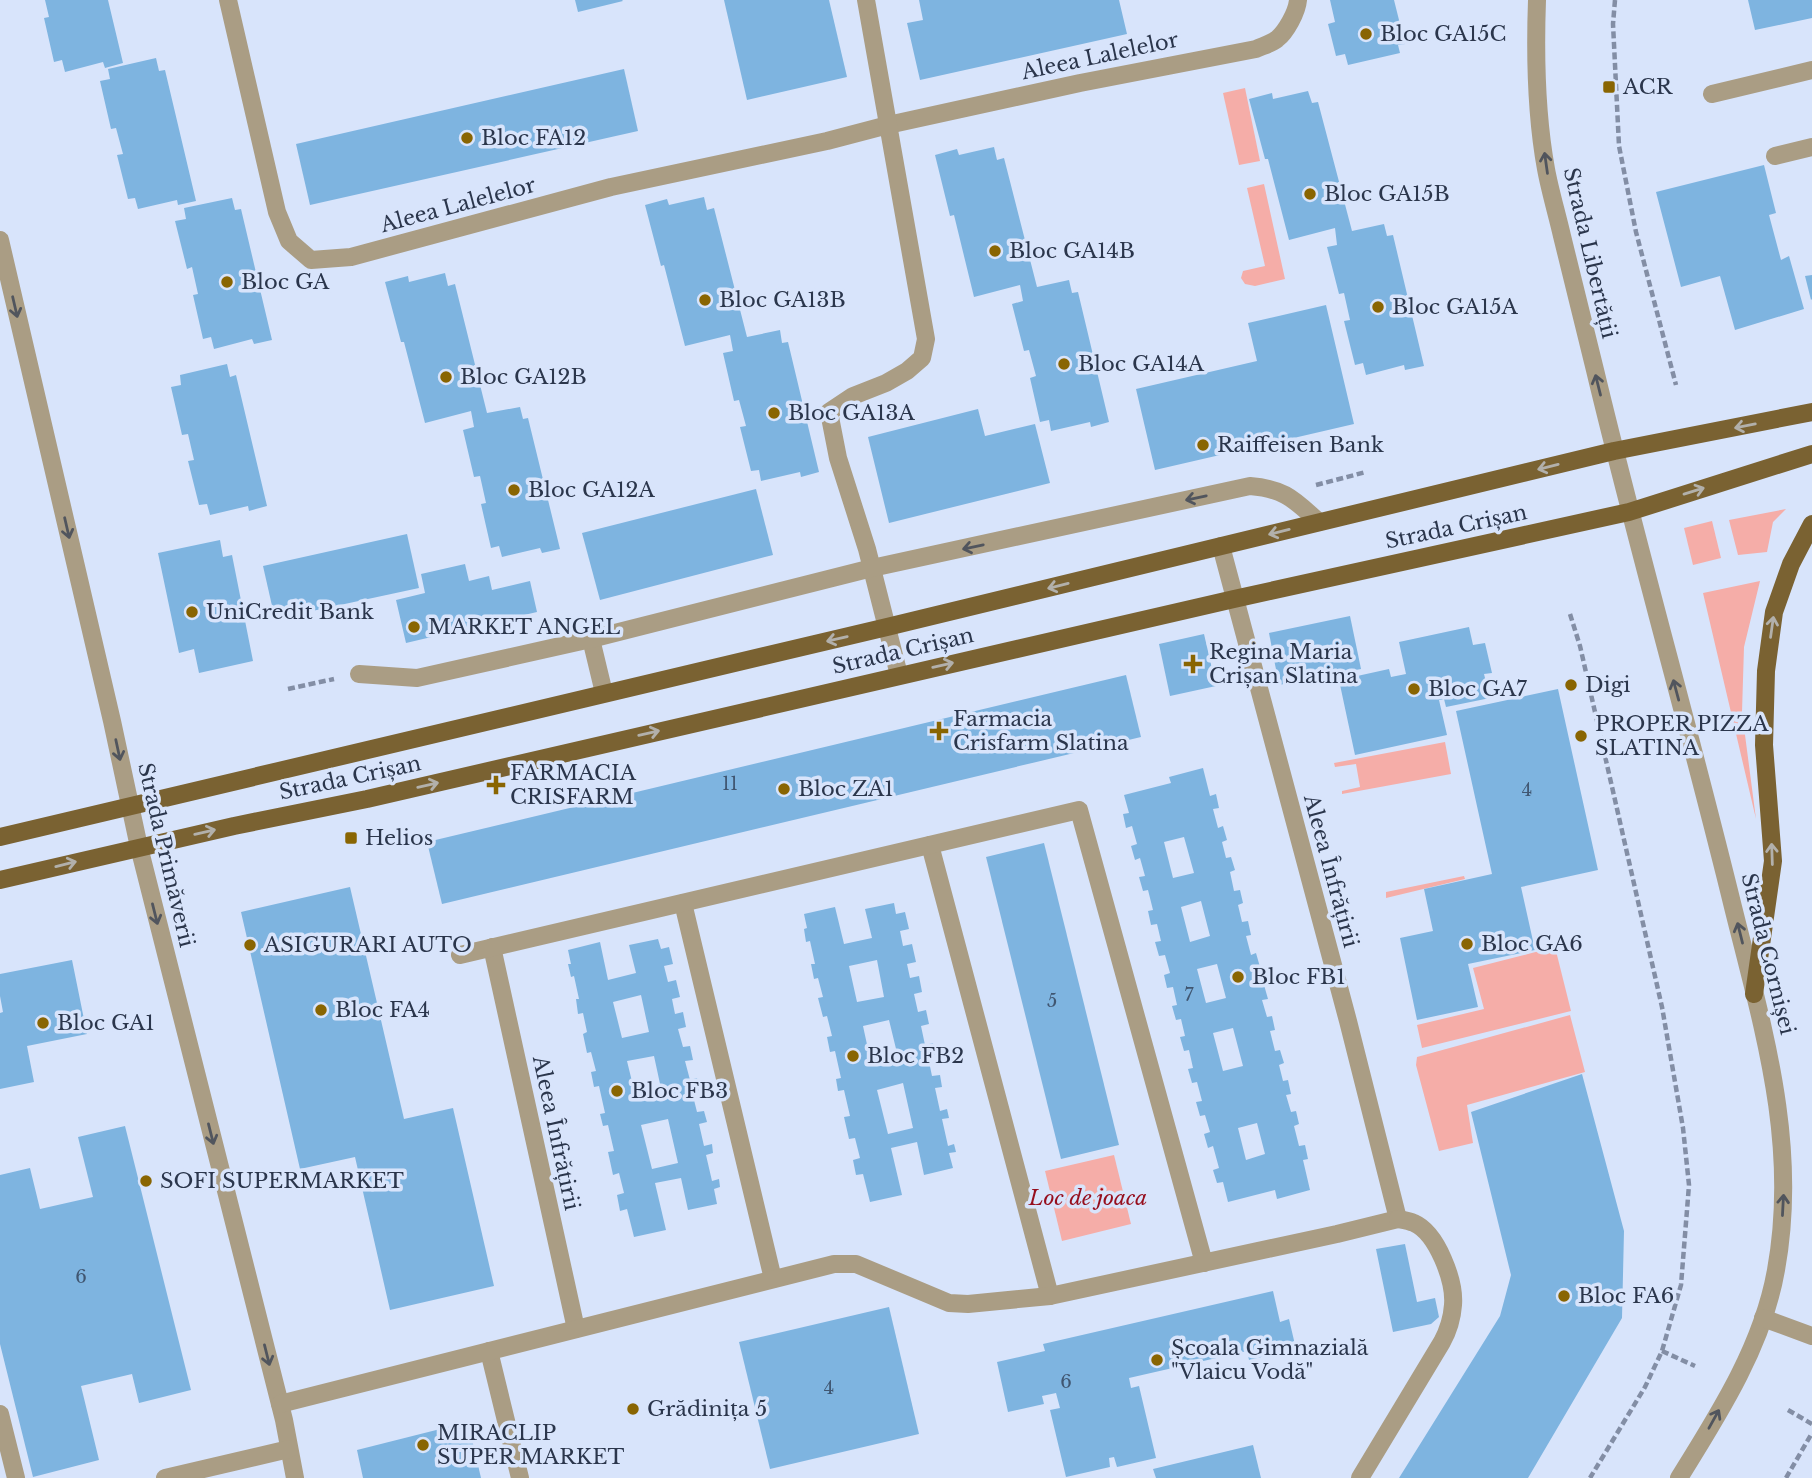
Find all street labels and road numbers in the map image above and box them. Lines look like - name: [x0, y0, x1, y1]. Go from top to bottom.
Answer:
- street label: Aleea Lalelelor: [1018, 27, 1181, 86]
- street label: Strada Libertății: [1558, 165, 1622, 341]
- street label: Aleea Lalelelor: [377, 172, 539, 238]
- street label: Strada Crișan: [1383, 499, 1529, 555]
- street label: Strada Crișan: [830, 622, 976, 680]
- street label: Strada Crișan: [277, 750, 423, 806]
- street label: Strada Primăverii: [132, 760, 200, 950]
- street label: Aleea Înfrățirii: [1298, 791, 1364, 950]
- street label: Strada Cornișei: [1735, 871, 1801, 1037]
- street label: Aleea Înfrățirii: [527, 1052, 585, 1213]

